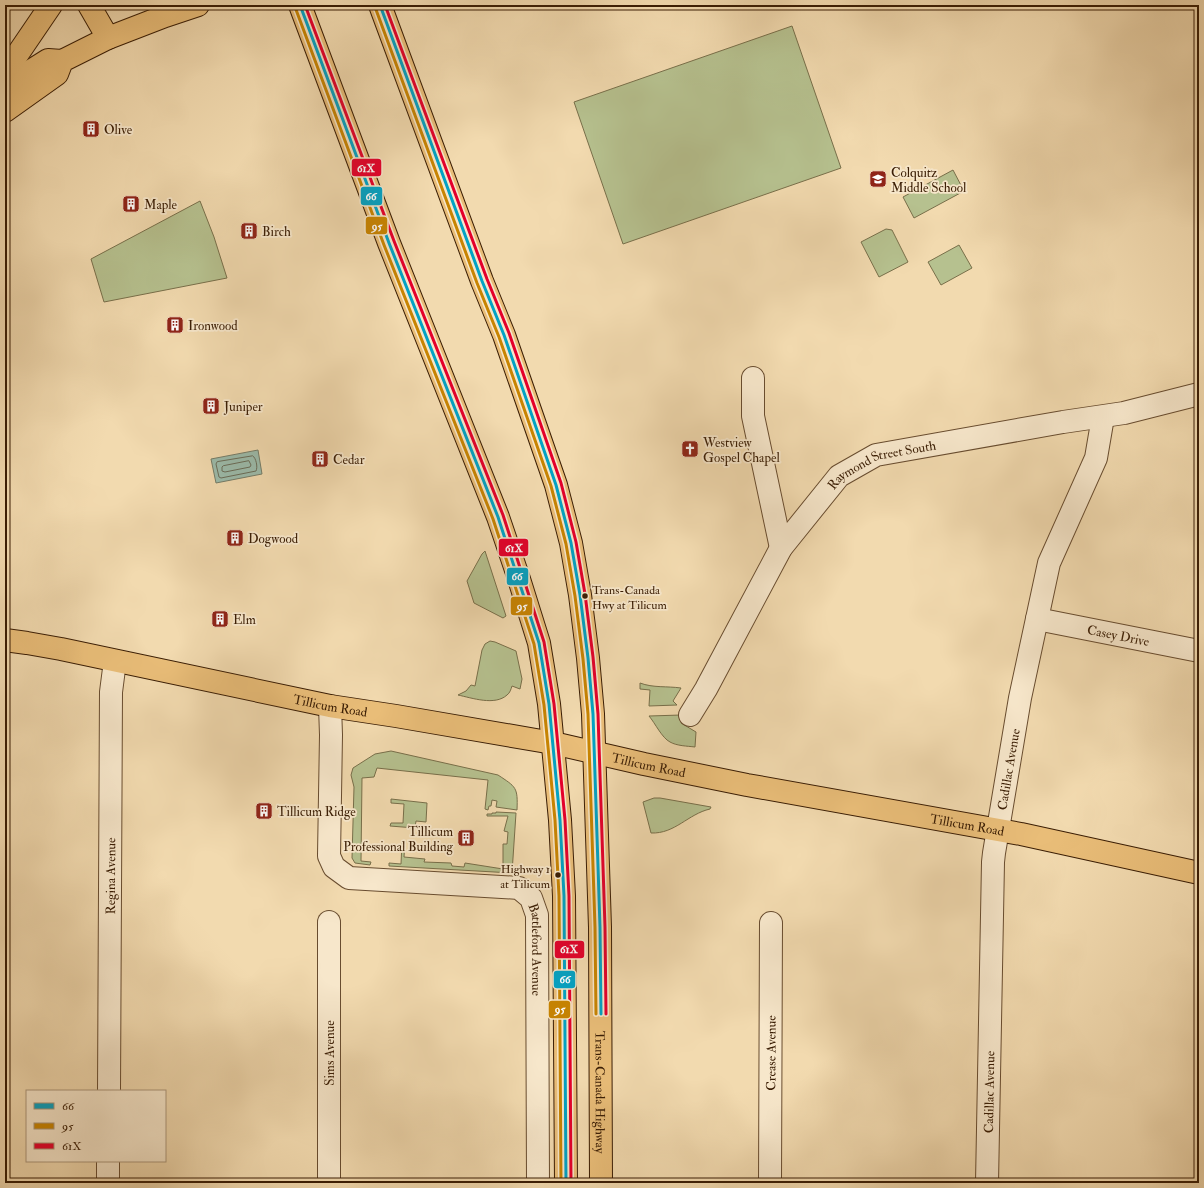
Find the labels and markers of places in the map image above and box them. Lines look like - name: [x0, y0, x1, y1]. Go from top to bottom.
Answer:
- building icon: Olive: [81, 119, 101, 139]
- place label: Olive: [104, 122, 133, 138]
- place label: Colquitz Middle School: [891, 165, 967, 196]
- school or university icon: Colquitz Middle School: [868, 169, 888, 189]
- building icon: Maple: [121, 194, 141, 214]
- place label: Maple: [144, 197, 178, 214]
- building icon: Birch: [239, 221, 259, 241]
- place label: Birch: [262, 224, 291, 240]
- building icon: Ironwood: [165, 315, 185, 335]
- place label: Ironwood: [188, 318, 238, 334]
- building icon: Juniper: [201, 396, 221, 416]
- place label: Juniper: [223, 399, 263, 416]
- place label: Westview Gospel Chapel: [702, 435, 780, 467]
- church icon: Westview Gospel Chapel: [680, 439, 700, 459]
- building icon: Cedar: [310, 449, 330, 469]
- place label: Cedar: [333, 452, 365, 468]
- building icon: Dogwood: [225, 528, 245, 548]
- place label: Dogwood: [248, 531, 299, 547]
- place label: Trans-Canada Hwy at Tilicum: [592, 583, 667, 613]
- marker: Trans-Canada Hwy at Tilicum: [580, 591, 590, 601]
- building icon: Elm: [210, 609, 230, 629]
- place label: Elm: [233, 612, 256, 628]
- building icon: Tillicum Ridge: [254, 801, 274, 821]
- place label: Tillicum Ridge: [277, 804, 356, 820]
- place label: Tillicum Professional Building: [343, 824, 454, 855]
- building icon: Tillicum Professional Building: [456, 828, 476, 848]
- place label: Highway 1 at Tilicum: [500, 862, 551, 892]
- marker: Highway 1 at Tilicum: [553, 870, 563, 880]

